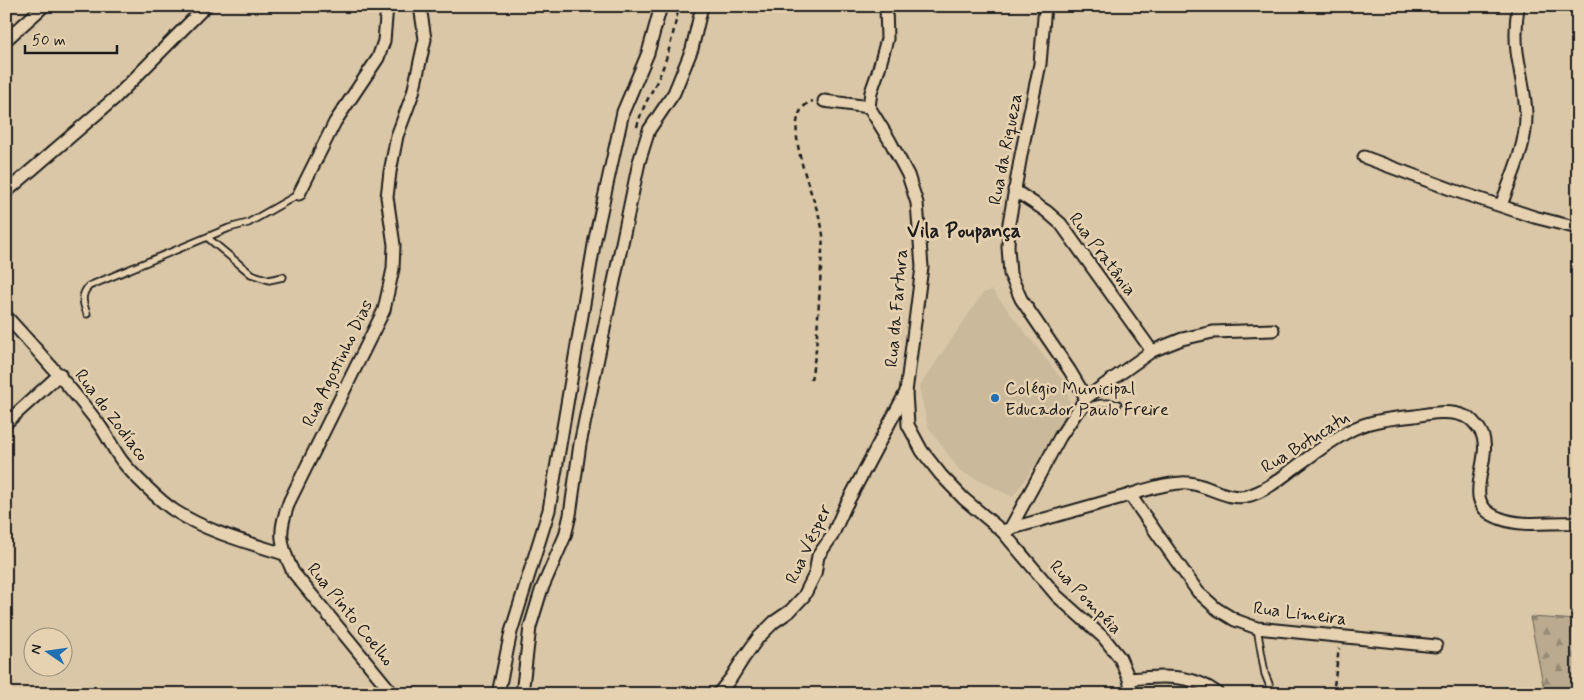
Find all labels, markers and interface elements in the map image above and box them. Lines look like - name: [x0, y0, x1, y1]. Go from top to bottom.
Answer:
- scale bar: [25, 22, 118, 54]
- text: 50 m: [32, 31, 66, 51]
- street label: Rua da Riqueza: [983, 91, 1029, 207]
- street label: Rua Pratânia: [1063, 208, 1142, 301]
- district label: Vila Poupança: [907, 218, 1021, 245]
- street label: Rua da Fartura: [880, 248, 914, 368]
- street label: Rua Agostinho Dias: [297, 296, 379, 431]
- street label: Rua do Zodíaco: [69, 365, 154, 467]
- place label: Colégio Municipal Educador Paulo Freire: [1005, 377, 1169, 422]
- marker: Colégio Municipal Educador Paulo Freire: [989, 392, 1001, 404]
- street label: Rua Botucatu: [1257, 406, 1354, 479]
- street label: Rua Vésper: [780, 500, 838, 588]
- street label: Rua Pompéia: [1044, 555, 1127, 640]
- street label: Rua Pinto Coelho: [301, 558, 399, 671]
- street label: Rua Limeira: [1252, 596, 1348, 632]
- north arrow: [22, 628, 72, 678]
- text: N: [26, 643, 46, 656]

